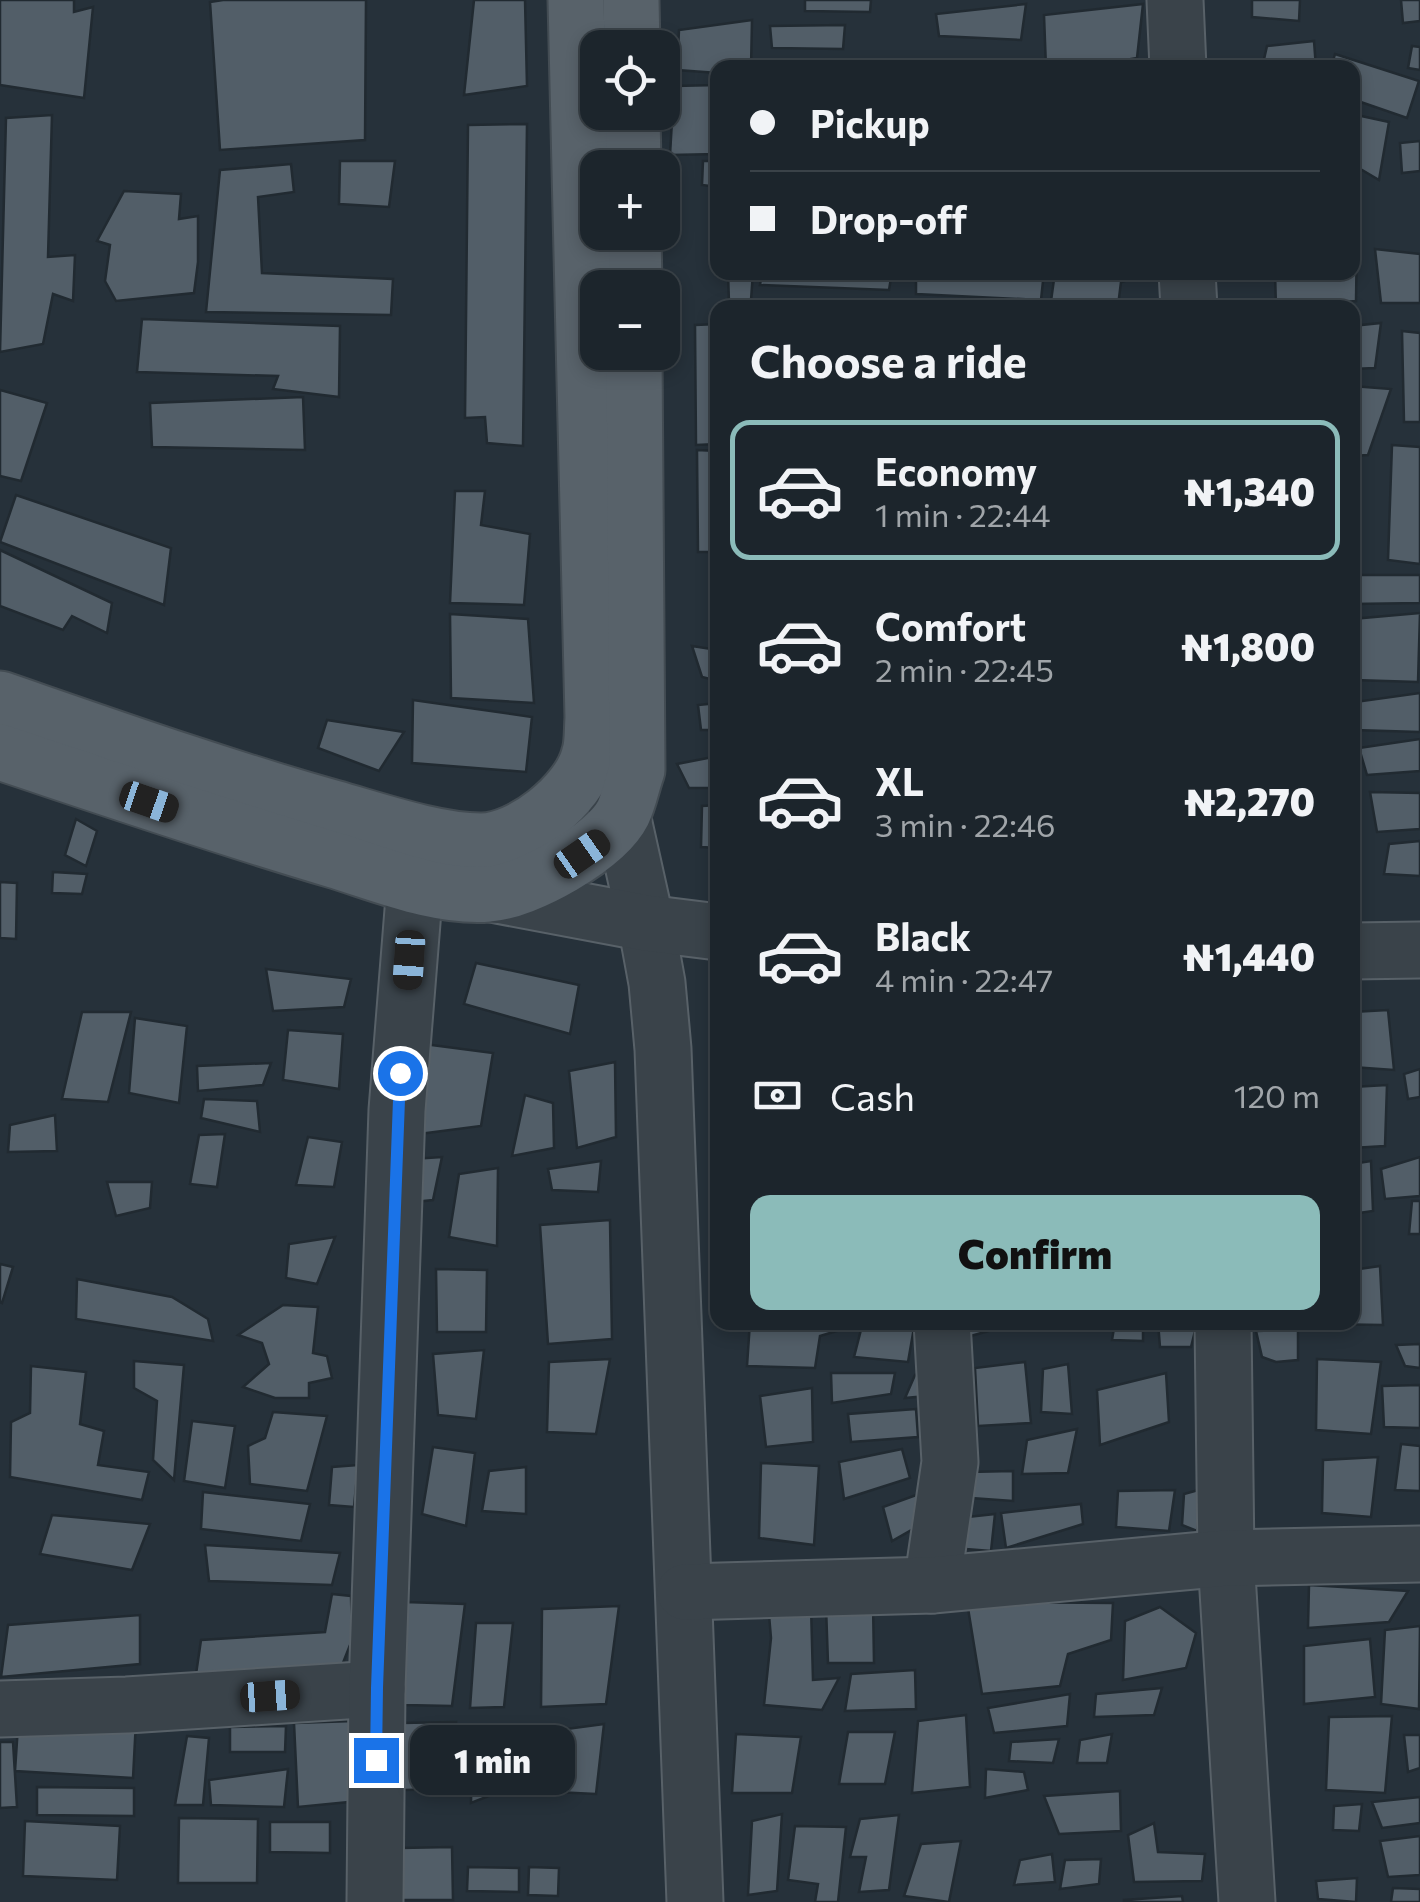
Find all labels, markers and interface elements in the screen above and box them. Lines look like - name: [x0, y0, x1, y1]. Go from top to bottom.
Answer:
- map controls: [580, 30, 680, 370]
- button: locate: [580, 30, 680, 130]
- text: Pickup: [810, 99, 930, 146]
- button: +: [580, 150, 680, 250]
- text: Drop-off: [810, 195, 967, 242]
- button: −: [580, 270, 680, 370]
- text: Choose a ride: [750, 332, 1027, 387]
- icon: car: [755, 445, 845, 535]
- text: Economy: [875, 447, 1037, 494]
- text: ₦1,340: [1184, 467, 1315, 514]
- text: 1 min · 22:44: [875, 494, 1051, 534]
- icon: car: [755, 600, 845, 690]
- text: Comfort: [875, 602, 1026, 649]
- text: ₦1,800: [1181, 622, 1315, 669]
- text: 2 min · 22:45: [875, 649, 1054, 689]
- icon: car: [755, 755, 845, 845]
- text: XL: [875, 757, 924, 804]
- text: ₦2,270: [1184, 777, 1315, 824]
- car: [116, 778, 182, 826]
- text: 3 min · 22:46: [875, 804, 1055, 844]
- car: [549, 825, 615, 883]
- icon: car: [755, 910, 845, 1000]
- text: Black: [875, 912, 971, 959]
- car: [392, 929, 426, 991]
- text: ₦1,440: [1183, 932, 1315, 979]
- text: 4 min · 22:47: [875, 959, 1053, 999]
- route start: [378, 1051, 423, 1096]
- icon: cash: [750, 1068, 805, 1123]
- text: Cash: [830, 1072, 915, 1119]
- text: 120 m: [1234, 1075, 1320, 1115]
- button: Confirm: [750, 1195, 1320, 1310]
- car: [239, 1679, 301, 1713]
- callout: 1 min: [411, 1725, 576, 1795]
- route end: [354, 1738, 399, 1783]
- text: 1 min: [454, 1740, 531, 1780]

